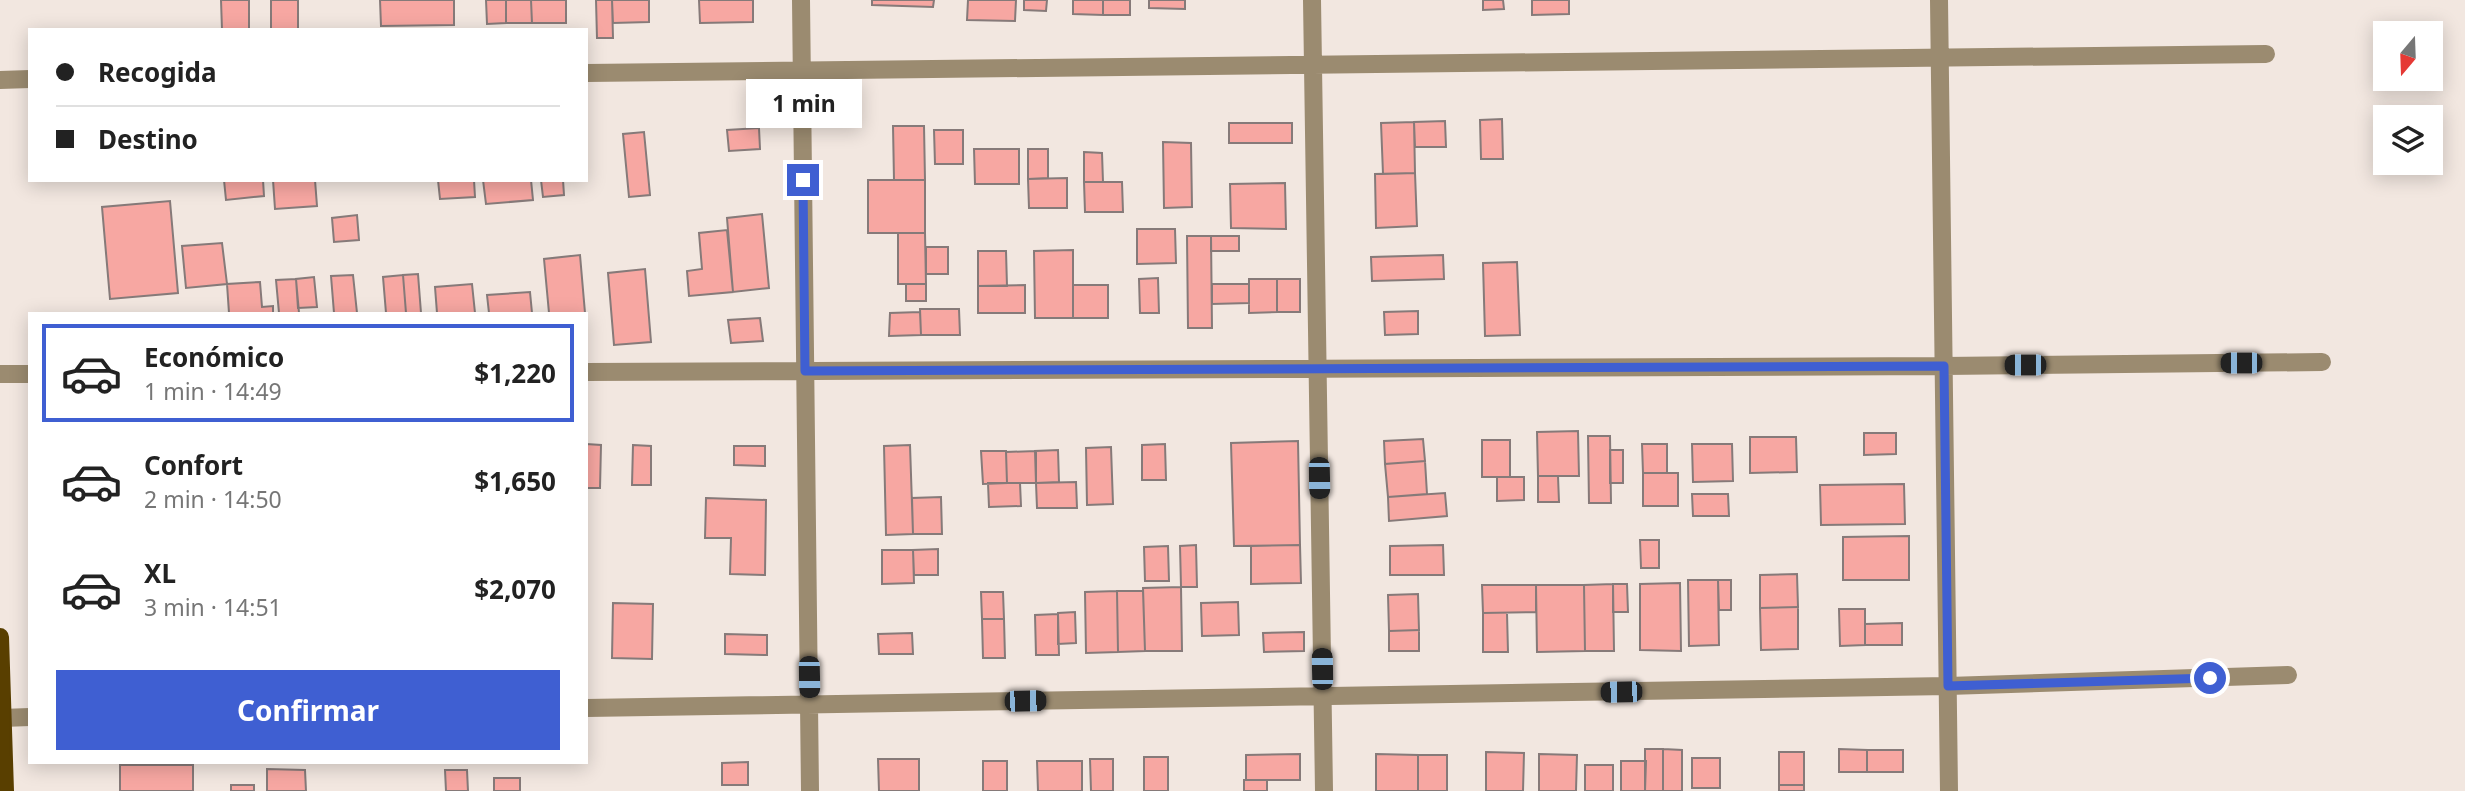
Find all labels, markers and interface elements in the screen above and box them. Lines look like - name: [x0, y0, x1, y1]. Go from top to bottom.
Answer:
- north arrow: [2373, 21, 2443, 91]
- map controls: [2373, 21, 2443, 175]
- text: Recogida: [98, 54, 216, 90]
- callout: 1 min: [745, 78, 861, 128]
- text: 1 min: [772, 87, 836, 119]
- button: layers: [2373, 105, 2443, 175]
- text: Destino: [98, 121, 198, 157]
- route end: [787, 164, 819, 196]
- text: Económico: [144, 339, 284, 375]
- icon: car: [60, 342, 123, 405]
- car: [2221, 353, 2263, 374]
- text: $1,220: [474, 355, 556, 391]
- car: [2005, 355, 2047, 376]
- text: 1 min · 14:49: [144, 375, 282, 407]
- text: Confort: [144, 447, 243, 483]
- icon: car: [60, 450, 123, 513]
- car: [1309, 457, 1330, 499]
- text: $1,650: [474, 463, 556, 499]
- text: 2 min · 14:50: [144, 483, 282, 515]
- text: XL: [144, 555, 176, 591]
- icon: car: [60, 558, 123, 621]
- text: $2,070: [474, 571, 556, 607]
- text: 3 min · 14:51: [144, 591, 282, 623]
- car: [1312, 648, 1333, 690]
- car: [799, 656, 820, 698]
- route start: [2194, 662, 2226, 694]
- button: Confirmar: [56, 670, 560, 750]
- car: [1600, 681, 1643, 703]
- car: [1004, 690, 1047, 712]

